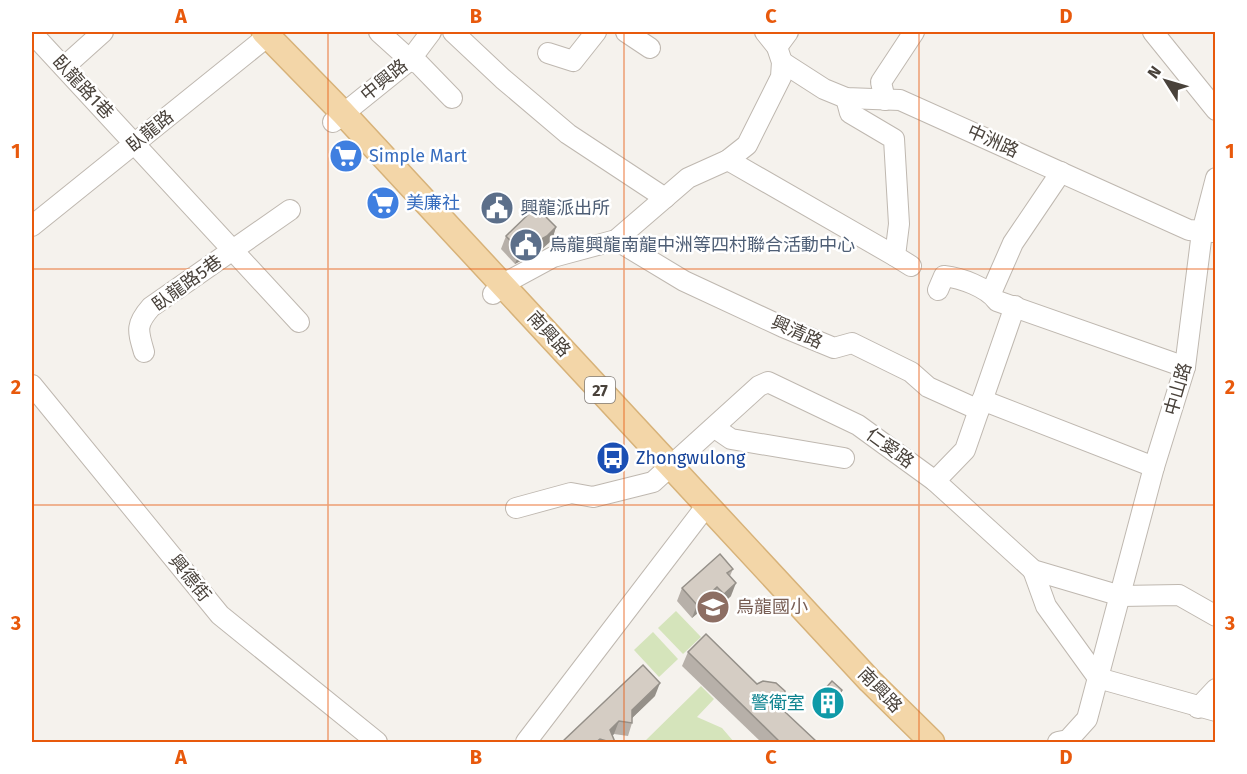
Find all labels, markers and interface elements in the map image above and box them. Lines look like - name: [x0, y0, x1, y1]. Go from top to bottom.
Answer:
- text: A: [174, 4, 188, 28]
- text: B: [470, 4, 482, 28]
- text: C: [765, 4, 777, 28]
- text: D: [1059, 4, 1073, 28]
- street label: 臥龍路1巷: [48, 50, 118, 124]
- north arrow: [1136, 51, 1196, 111]
- street label: 中興路: [356, 54, 412, 106]
- text: N: [1144, 62, 1165, 82]
- street label: 臥龍路: [122, 105, 178, 157]
- street label: 中洲路: [964, 120, 1022, 162]
- supermarket icon: Simple Mart: [328, 138, 364, 174]
- text: 1: [11, 139, 21, 163]
- text: 1: [1225, 139, 1235, 163]
- place label: Simple Mart: [369, 145, 468, 167]
- supermarket icon: 美廉社: [365, 185, 401, 221]
- public building icon: 興龍派出所: [479, 190, 515, 226]
- place label: 美廉社: [406, 192, 460, 214]
- place label: 興龍派出所: [520, 197, 610, 219]
- public building icon: 烏龍興龍南龍中洲等四村聯合活動中心: [508, 227, 544, 263]
- place label: 烏龍興龍南龍中洲等四村聯合活動中心: [549, 234, 855, 256]
- street label: 臥龍路5巷: [148, 250, 226, 316]
- street label: 南興路: [523, 307, 575, 361]
- street label: 興清路: [768, 311, 826, 353]
- street label: 中山路: [1160, 360, 1196, 418]
- text: 2: [11, 375, 21, 399]
- text: 2: [1225, 375, 1235, 399]
- road number: 27: [585, 377, 615, 403]
- street label: 仁愛路: [862, 423, 918, 473]
- bus stop icon: Zhongwulong: [595, 440, 631, 476]
- place label: Zhongwulong: [636, 447, 746, 469]
- street label: 興德街: [164, 550, 216, 606]
- school or university icon: 烏龍國小: [695, 589, 731, 625]
- place label: 烏龍國小: [736, 596, 808, 618]
- text: 3: [10, 611, 21, 635]
- text: 3: [1224, 611, 1235, 635]
- street label: 南興路: [853, 663, 907, 717]
- building icon: 警衛室: [810, 685, 846, 721]
- place label: 警衛室: [751, 692, 805, 714]
- text: A: [174, 745, 188, 769]
- text: B: [470, 745, 482, 769]
- text: C: [765, 745, 777, 769]
- text: D: [1059, 745, 1073, 769]

